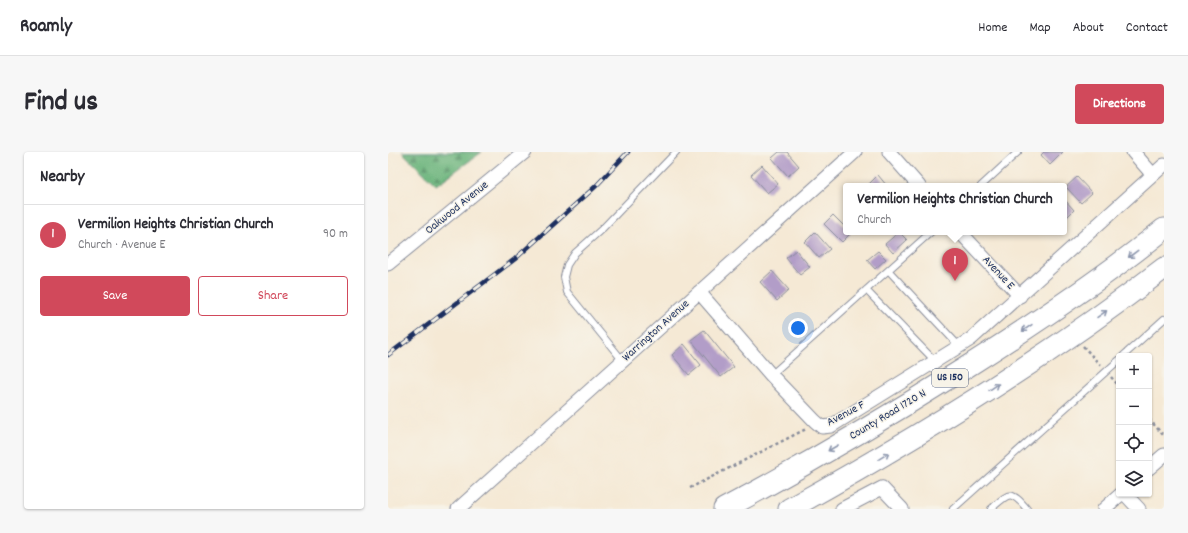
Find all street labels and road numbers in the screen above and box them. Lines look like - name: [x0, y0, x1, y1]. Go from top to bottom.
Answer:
- street label: Oakwood Avenue: [422, 177, 492, 239]
- street label: Avenue E: [978, 252, 1019, 294]
- street label: Warrington Avenue: [619, 296, 693, 366]
- road number: US 150: [932, 369, 968, 387]
- street label: County Road 1720 N: [846, 385, 930, 445]
- street label: Avenue F: [824, 397, 869, 431]

